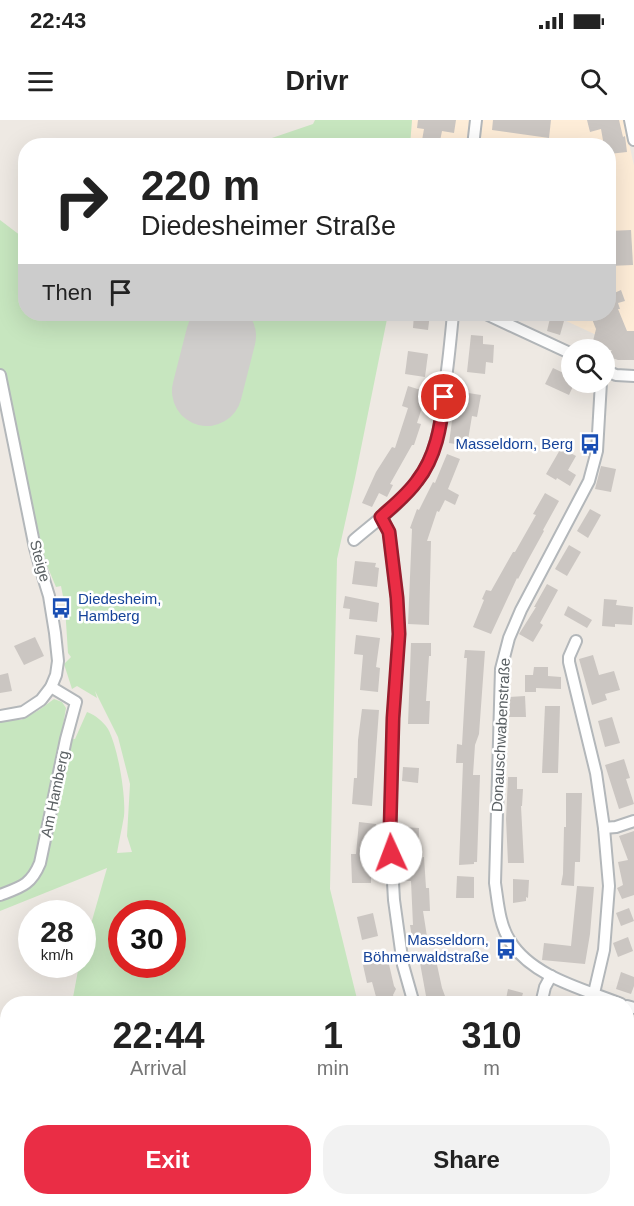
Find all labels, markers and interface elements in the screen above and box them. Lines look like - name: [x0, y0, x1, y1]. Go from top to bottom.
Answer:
- text: 22:43: [30, 8, 86, 33]
- icon: menu: [24, 65, 57, 98]
- icon: search: [577, 65, 610, 98]
- text: Drivr: [285, 66, 349, 96]
- icon: right: [42, 162, 120, 240]
- text: 220 m: [141, 162, 260, 209]
- text: Diedesheimer Straße: [141, 211, 396, 241]
- icon: arrive: [104, 276, 137, 309]
- text: Then: [42, 280, 92, 305]
- map controls: [561, 339, 615, 393]
- button: search: [561, 339, 615, 393]
- pin: [418, 371, 469, 422]
- icon: arrive: [427, 380, 460, 413]
- bus stop icon: Masseldorn, Berg: [578, 432, 602, 456]
- place label: Masseldorn, Berg: [455, 435, 573, 452]
- street label: Steige: [27, 538, 54, 584]
- place label: Diedesheim, Hamberg: [78, 590, 161, 624]
- bus stop icon: Diedesheim, Hamberg: [49, 596, 73, 620]
- street label: Donauschwabenstraße: [488, 658, 513, 812]
- street label: Am Hamberg: [37, 749, 72, 839]
- position arrow: [359, 821, 423, 885]
- speed limit sign: 30: [108, 900, 186, 978]
- text: 28: [40, 915, 74, 948]
- place label: Masseldorn, Böhmerwaldstraße: [363, 931, 489, 965]
- bus stop icon: Masseldorn, Böhmerwaldstraße: [494, 937, 518, 961]
- text: km/h: [41, 946, 73, 963]
- text: 22:44: [112, 1015, 204, 1056]
- text: 1: [323, 1015, 343, 1056]
- text: 310: [461, 1015, 522, 1056]
- text: Arrival: [130, 1057, 187, 1079]
- text: min: [317, 1057, 349, 1079]
- text: m: [483, 1057, 500, 1079]
- button: Exit: [24, 1125, 311, 1194]
- button: Share: [323, 1125, 610, 1194]

